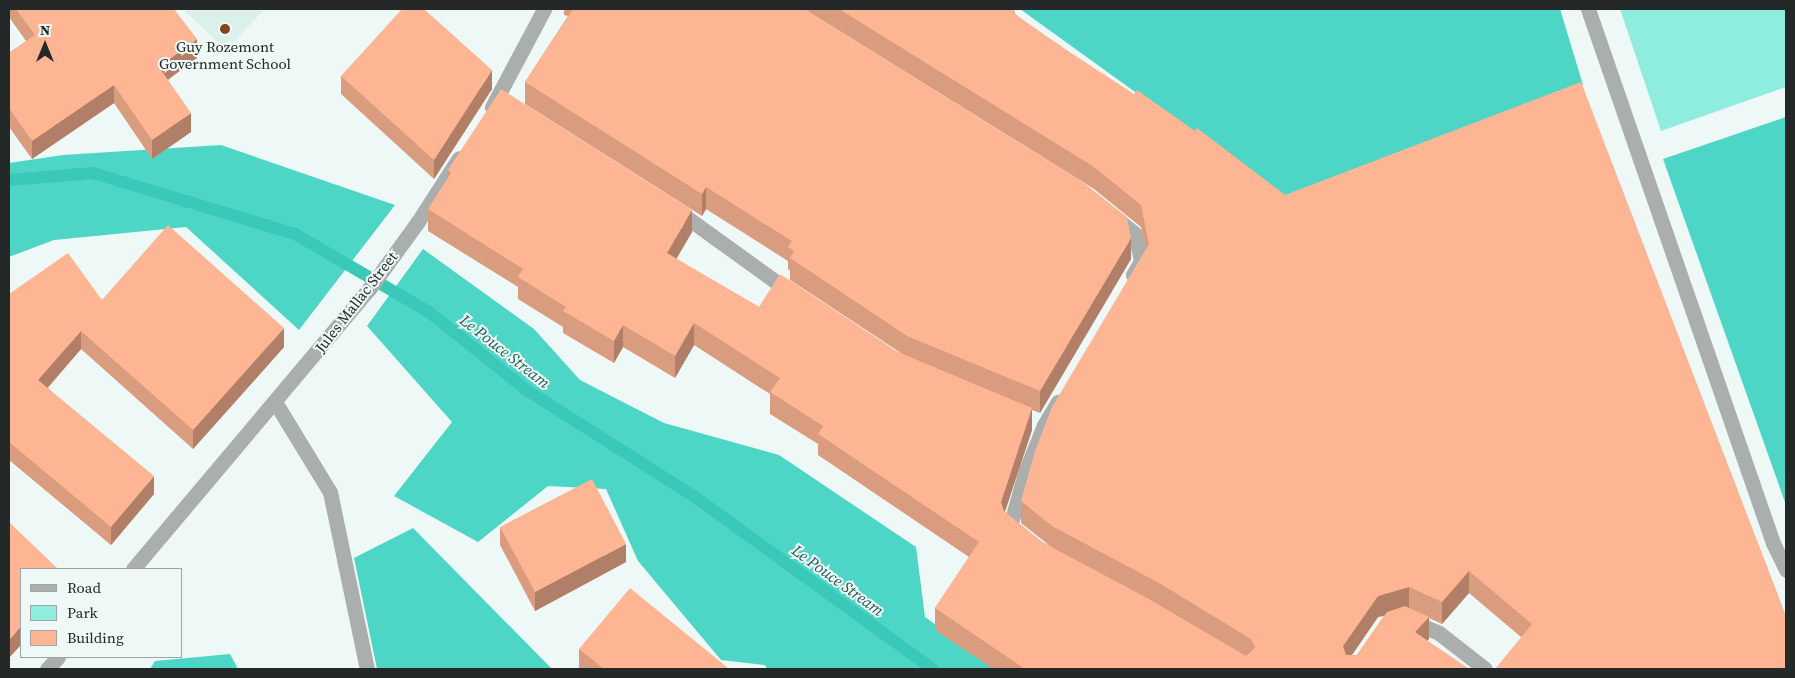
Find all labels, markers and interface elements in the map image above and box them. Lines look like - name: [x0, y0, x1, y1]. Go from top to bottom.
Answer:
- north arrow: [20, 20, 70, 70]
- text: N: [40, 20, 50, 40]
- marker: Guy Rozemont Government School: [219, 23, 231, 35]
- place label: Guy Rozemont Government School: [159, 37, 291, 72]
- street label: Jules Mallac Street: [311, 248, 401, 356]
- water label: Le Pouce Stream: [456, 310, 554, 392]
- water label: Le Pouce Stream: [788, 540, 888, 620]
- legend: [20, 568, 182, 658]
- text: Road: [67, 577, 101, 598]
- text: Park: [67, 602, 98, 623]
- text: Building: [67, 627, 124, 648]

